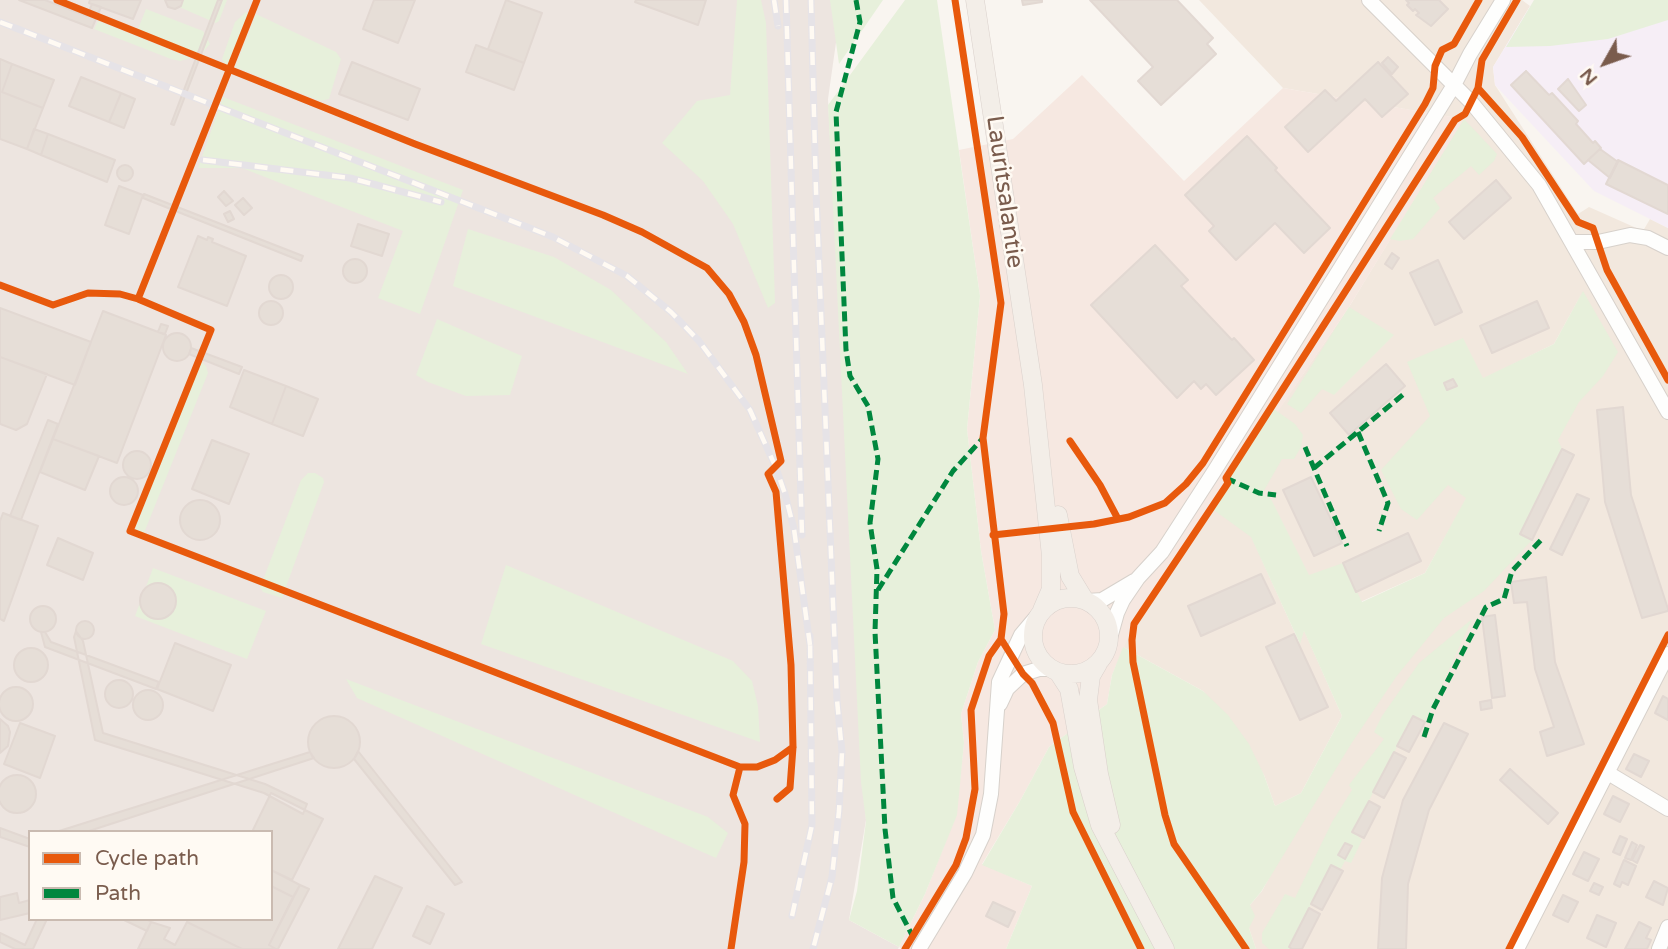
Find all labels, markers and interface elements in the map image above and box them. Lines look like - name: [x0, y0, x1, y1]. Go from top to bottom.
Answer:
- north arrow: [1570, 28, 1640, 98]
- text: N: [1576, 64, 1602, 89]
- street label: Lauritsalantie: [979, 114, 1029, 270]
- legend: [28, 830, 273, 921]
- text: Cycle path: [95, 846, 199, 871]
- text: Path: [95, 881, 141, 906]

